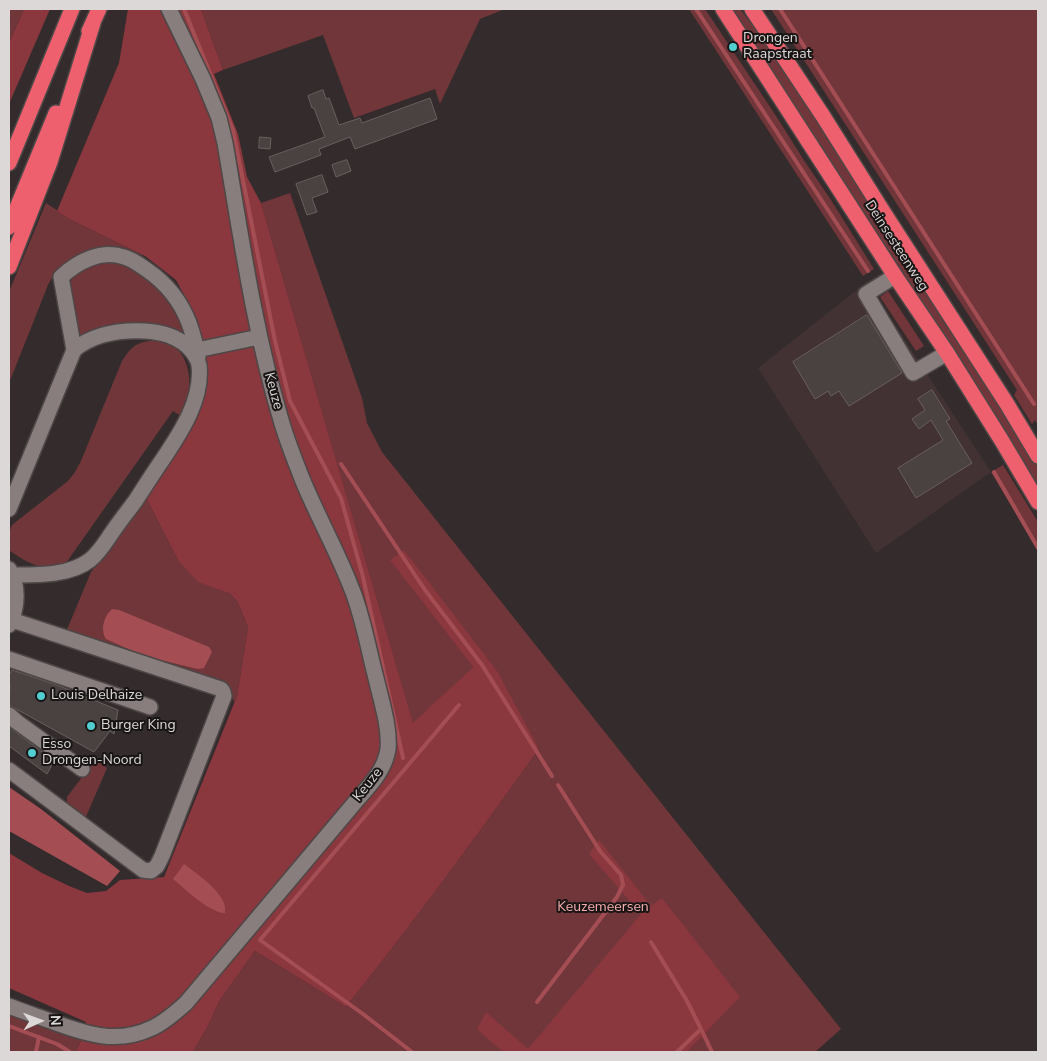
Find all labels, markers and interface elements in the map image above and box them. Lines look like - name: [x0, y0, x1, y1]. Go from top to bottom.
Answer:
- place label: Drongen Raapstraat: [743, 31, 812, 64]
- marker: Drongen Raapstraat: [727, 41, 739, 53]
- street label: Deinsesteenweg: [860, 197, 932, 295]
- street label: Keuze: [260, 371, 286, 411]
- place label: Louis Delhaize: [51, 688, 142, 704]
- marker: Louis Delhaize: [35, 690, 47, 702]
- place label: Burger King: [101, 718, 176, 734]
- marker: Burger King: [85, 720, 97, 732]
- place label: Esso Drongen-Noord: [42, 737, 142, 770]
- marker: Esso Drongen-Noord: [26, 747, 38, 759]
- street label: Keuze: [350, 765, 386, 805]
- park label: Keuzemeersen: [557, 900, 649, 916]
- north arrow: [15, 996, 65, 1046]
- text: N: [46, 1015, 65, 1026]

